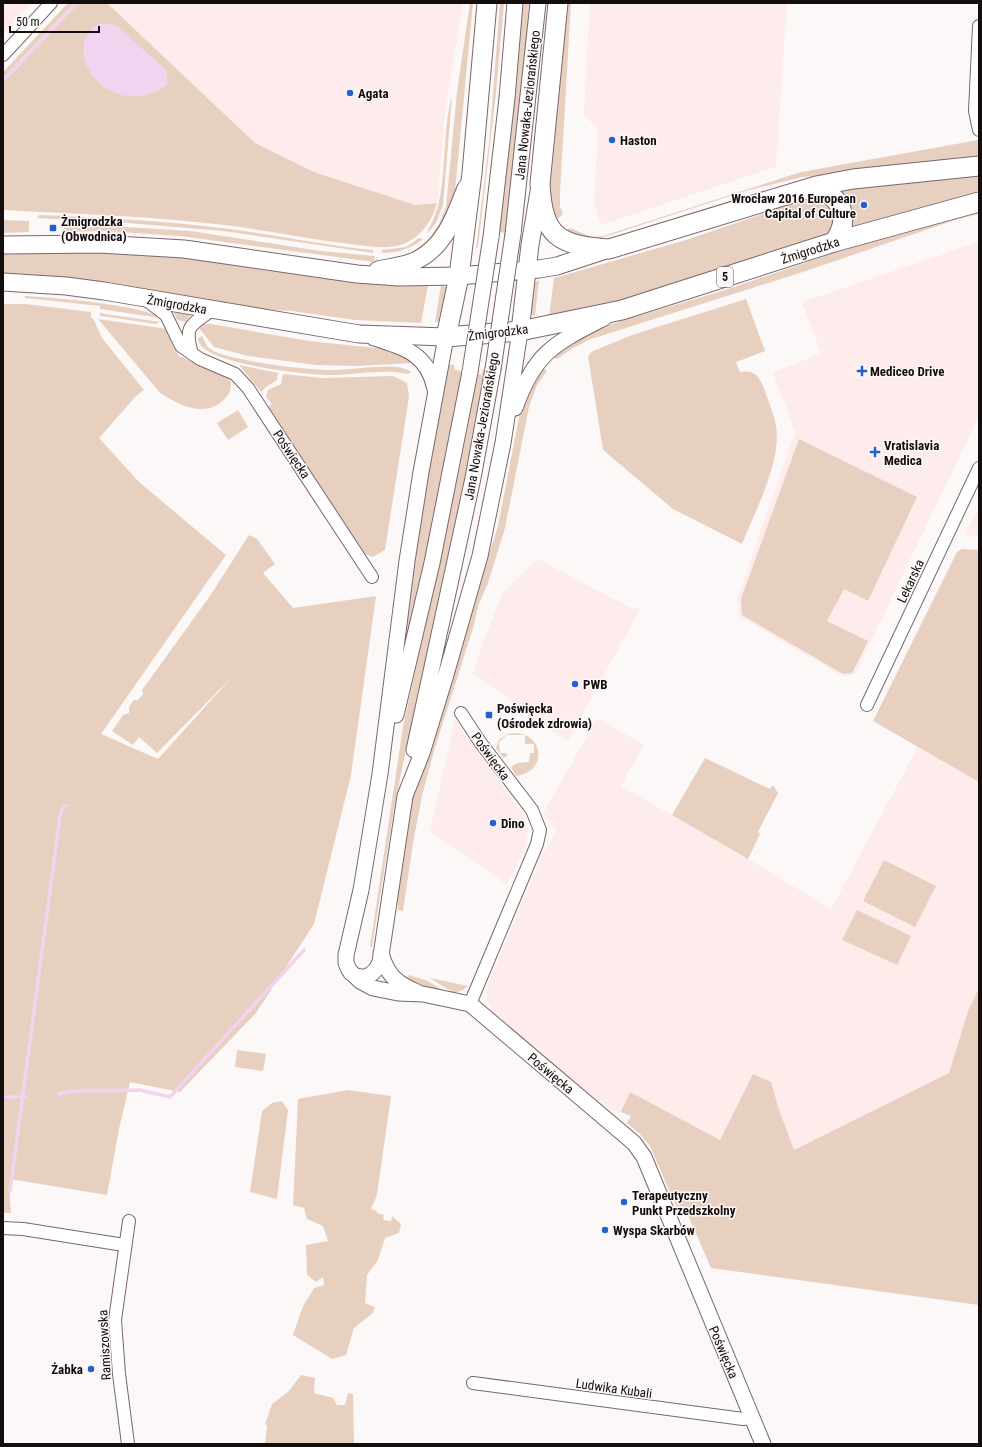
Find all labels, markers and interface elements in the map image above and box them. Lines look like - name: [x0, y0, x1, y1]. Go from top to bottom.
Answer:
- scale bar: [10, 8, 99, 34]
- text: 50 m: [16, 15, 40, 29]
- street label: Jana Nowaka-Jeziorańskiego: [512, 30, 543, 181]
- place label: Agata: [358, 86, 389, 101]
- marker: Agata: [345, 88, 355, 98]
- place label: Haston: [620, 133, 657, 148]
- marker: Haston: [607, 135, 617, 145]
- place label: Wrocław 2016 European Capital of Culture: [731, 191, 856, 221]
- marker: Wrocław 2016 European Capital of Culture: [859, 200, 869, 210]
- place label: Żmigrodzka (Obwodnica): [61, 214, 127, 244]
- marker: Żmigrodzka (Obwodnica): [48, 223, 58, 233]
- street label: Żmigrodzka: [779, 234, 841, 267]
- road number: 5: [717, 267, 733, 287]
- street label: Żmigrodzka: [146, 292, 208, 317]
- street label: Żmigrodzka: [467, 321, 529, 344]
- street label: Jana Nowaka-Jeziorańskiego: [461, 351, 502, 501]
- place label: Mediceo Drive: [870, 364, 944, 379]
- marker: Mediceo Drive: [857, 366, 867, 376]
- street label: Poświęcka: [270, 427, 313, 481]
- place label: Vratislavia Medica: [884, 438, 939, 468]
- marker: Vratislavia Medica: [869, 446, 881, 458]
- street label: Lekarska: [894, 557, 927, 605]
- place label: PWB: [583, 677, 607, 692]
- marker: PWB: [570, 679, 580, 689]
- place label: Poświęcka (Ośrodek zdrowia): [497, 701, 592, 731]
- marker: Poświęcka (Ośrodek zdrowia): [484, 710, 494, 720]
- street label: Poświęcka: [468, 730, 513, 783]
- place label: Dino: [501, 816, 525, 831]
- marker: Dino: [488, 818, 498, 828]
- street label: Poświęcka: [525, 1050, 577, 1097]
- place label: Terapeutyczny Punkt Przedszkolny: [632, 1188, 736, 1218]
- marker: Terapeutyczny Punkt Przedszkolny: [619, 1197, 629, 1207]
- place label: Wyspa Skarbów: [613, 1223, 695, 1238]
- marker: Wyspa Skarbów: [600, 1225, 610, 1235]
- street label: Ramiszowska: [95, 1309, 114, 1381]
- street label: Poświęcka: [706, 1324, 741, 1381]
- place label: Żabka: [51, 1362, 83, 1377]
- marker: Żabka: [86, 1364, 96, 1374]
- street label: Ludwika Kubali: [575, 1376, 653, 1401]

